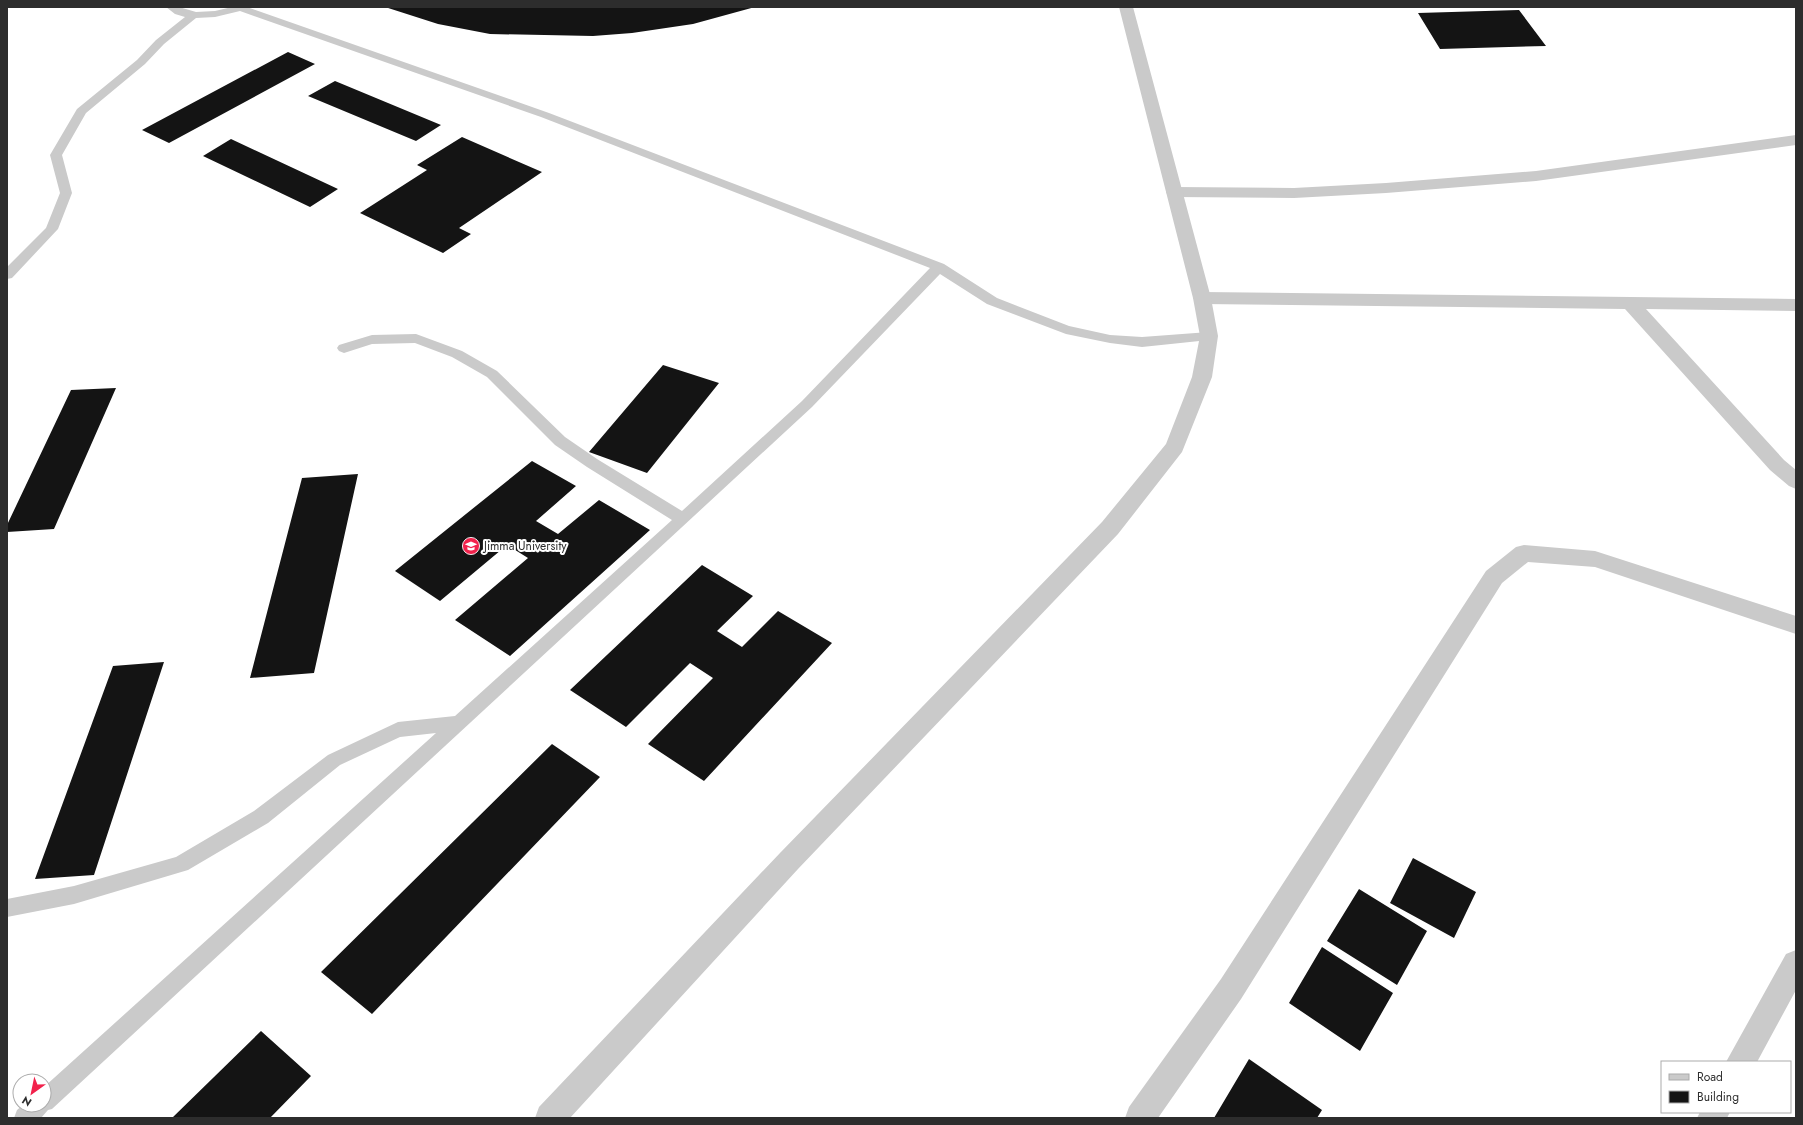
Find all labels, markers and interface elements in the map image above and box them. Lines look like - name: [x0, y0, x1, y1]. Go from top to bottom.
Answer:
- school or university icon: Jimma University: [461, 536, 481, 556]
- place label: Jimma University: [482, 537, 567, 555]
- legend: [1661, 1061, 1791, 1113]
- text: Road: [1697, 1068, 1723, 1086]
- north arrow: [12, 1073, 52, 1113]
- text: Building: [1697, 1088, 1739, 1106]
- text: N: [19, 1092, 35, 1110]

